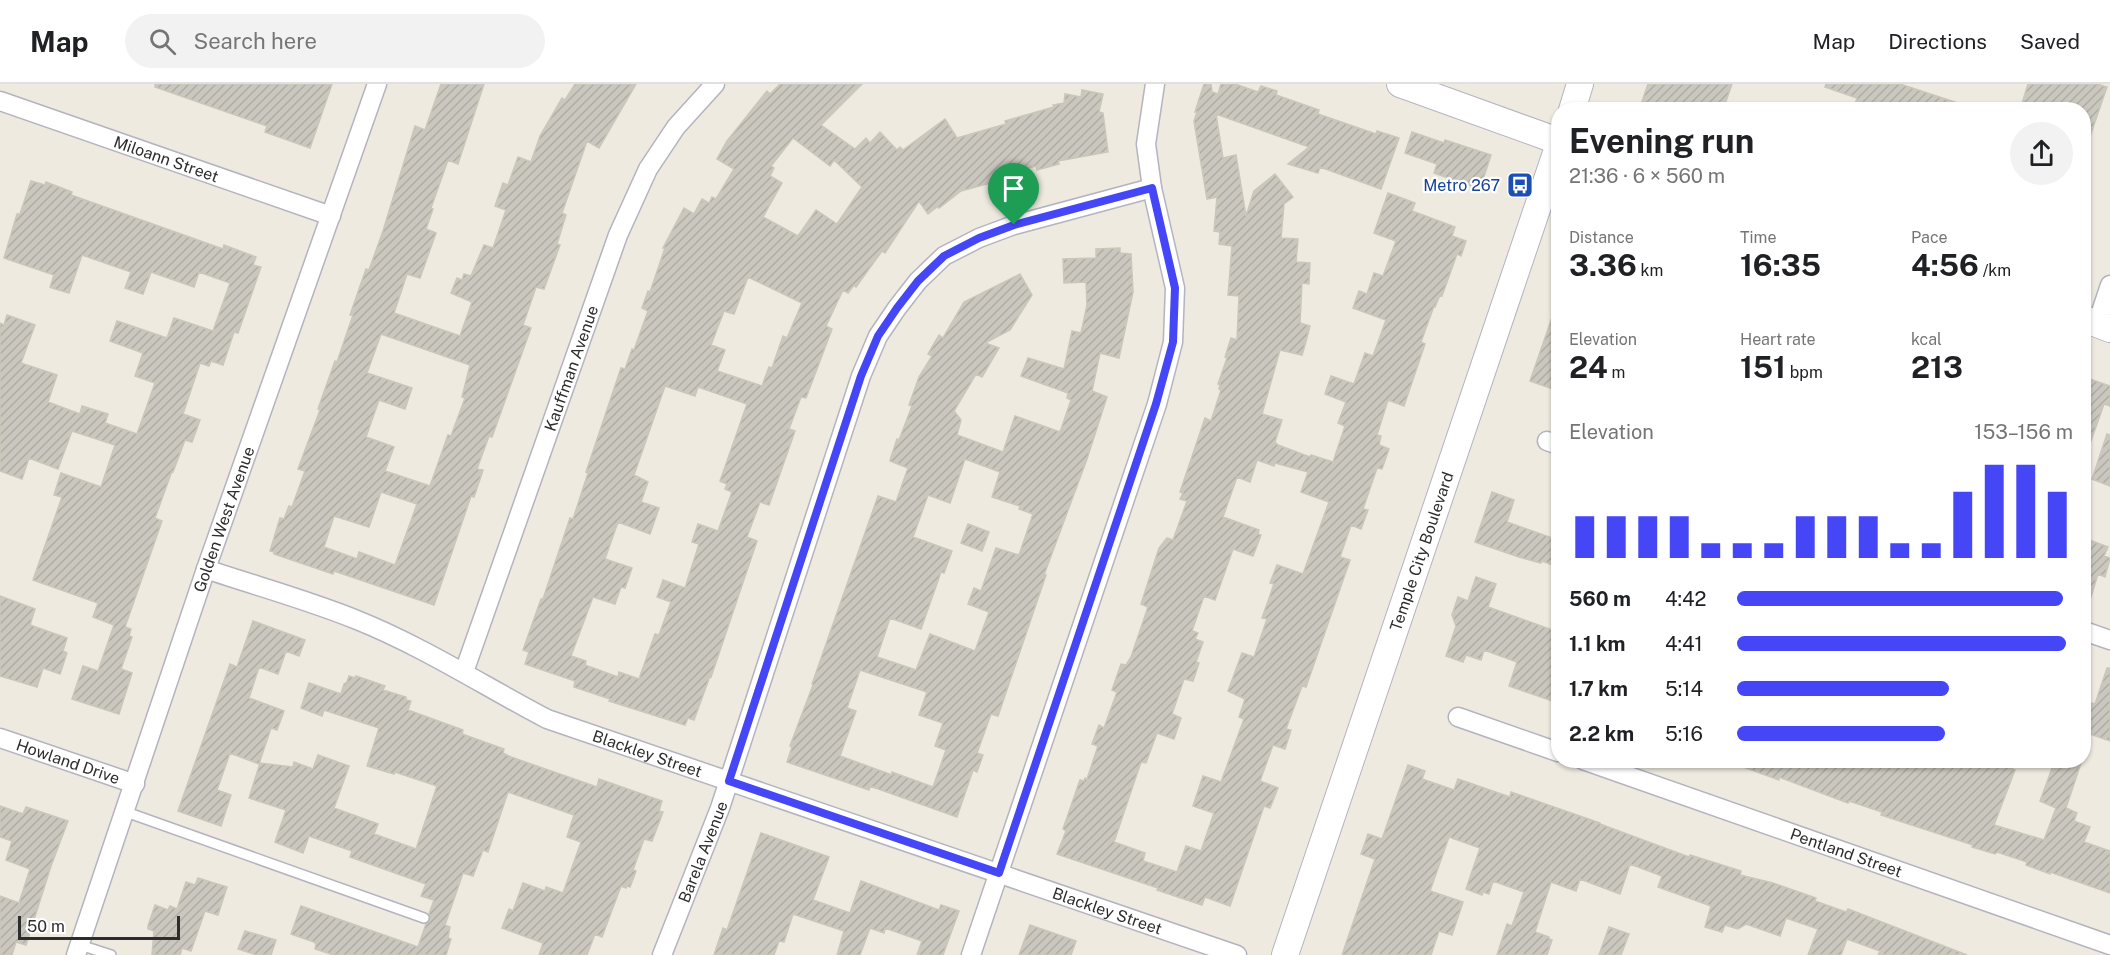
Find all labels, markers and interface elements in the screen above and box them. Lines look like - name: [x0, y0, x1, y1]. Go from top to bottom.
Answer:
- search box: [125, 14, 545, 68]
- text: Map: [30, 25, 89, 58]
- icon: search: [146, 25, 179, 58]
- text: Search here: [194, 28, 317, 54]
- text: Map: [1813, 29, 1855, 54]
- text: Directions: [1888, 29, 1987, 54]
- text: Saved: [2020, 29, 2080, 54]
- text: Evening run: [1569, 122, 1754, 160]
- button: share: [2010, 122, 2073, 185]
- street label: Miloann Street: [111, 132, 221, 186]
- pin: [988, 163, 1039, 225]
- text: 21:36 · 6 × 560 m: [1569, 164, 1725, 188]
- bus stop icon: Metro 267: [1505, 170, 1535, 200]
- icon: arrive: [997, 172, 1030, 205]
- place label: Metro 267: [1423, 176, 1500, 195]
- text: Distance: [1569, 228, 1634, 247]
- text: Time: [1740, 228, 1776, 247]
- text: Pace: [1911, 228, 1948, 247]
- text: 3.36: [1569, 247, 1637, 283]
- text: 16:35: [1740, 247, 1821, 283]
- text: 4:56: [1911, 247, 1979, 283]
- text: km: [1637, 261, 1663, 280]
- text: /km: [1979, 261, 2011, 280]
- street label: Kauffman Avenue: [540, 303, 602, 434]
- text: Elevation: [1569, 330, 1637, 349]
- text: Heart rate: [1740, 330, 1816, 349]
- text: kcal: [1911, 330, 1942, 349]
- text: 24: [1569, 349, 1608, 385]
- text: 151: [1740, 349, 1786, 385]
- text: 213: [1911, 349, 1963, 385]
- text: m: [1608, 363, 1625, 382]
- text: bpm: [1786, 363, 1823, 382]
- text: Elevation: [1569, 420, 1654, 444]
- text: 153–156 m: [1974, 420, 2073, 444]
- street label: Golden West Avenue: [189, 444, 258, 595]
- street label: Temple City Boulevard: [1386, 469, 1457, 633]
- text: 560 m: [1569, 587, 1631, 611]
- text: 4:42: [1665, 587, 1706, 611]
- text: 1.1 km: [1569, 632, 1626, 656]
- text: 4:41: [1665, 632, 1703, 656]
- text: 1.7 km: [1569, 677, 1628, 701]
- text: 5:14: [1665, 677, 1703, 701]
- text: 2.2 km: [1569, 722, 1634, 746]
- text: 5:16: [1665, 722, 1703, 746]
- street label: Blackley Street: [590, 726, 705, 781]
- street label: Howland Drive: [14, 735, 122, 788]
- street label: Barela Avenue: [674, 799, 731, 905]
- street label: Pentland Street: [1788, 824, 1905, 881]
- street label: Blackley Street: [1050, 883, 1165, 938]
- scale bar: [18, 913, 180, 940]
- text: 50 m: [27, 917, 65, 936]

